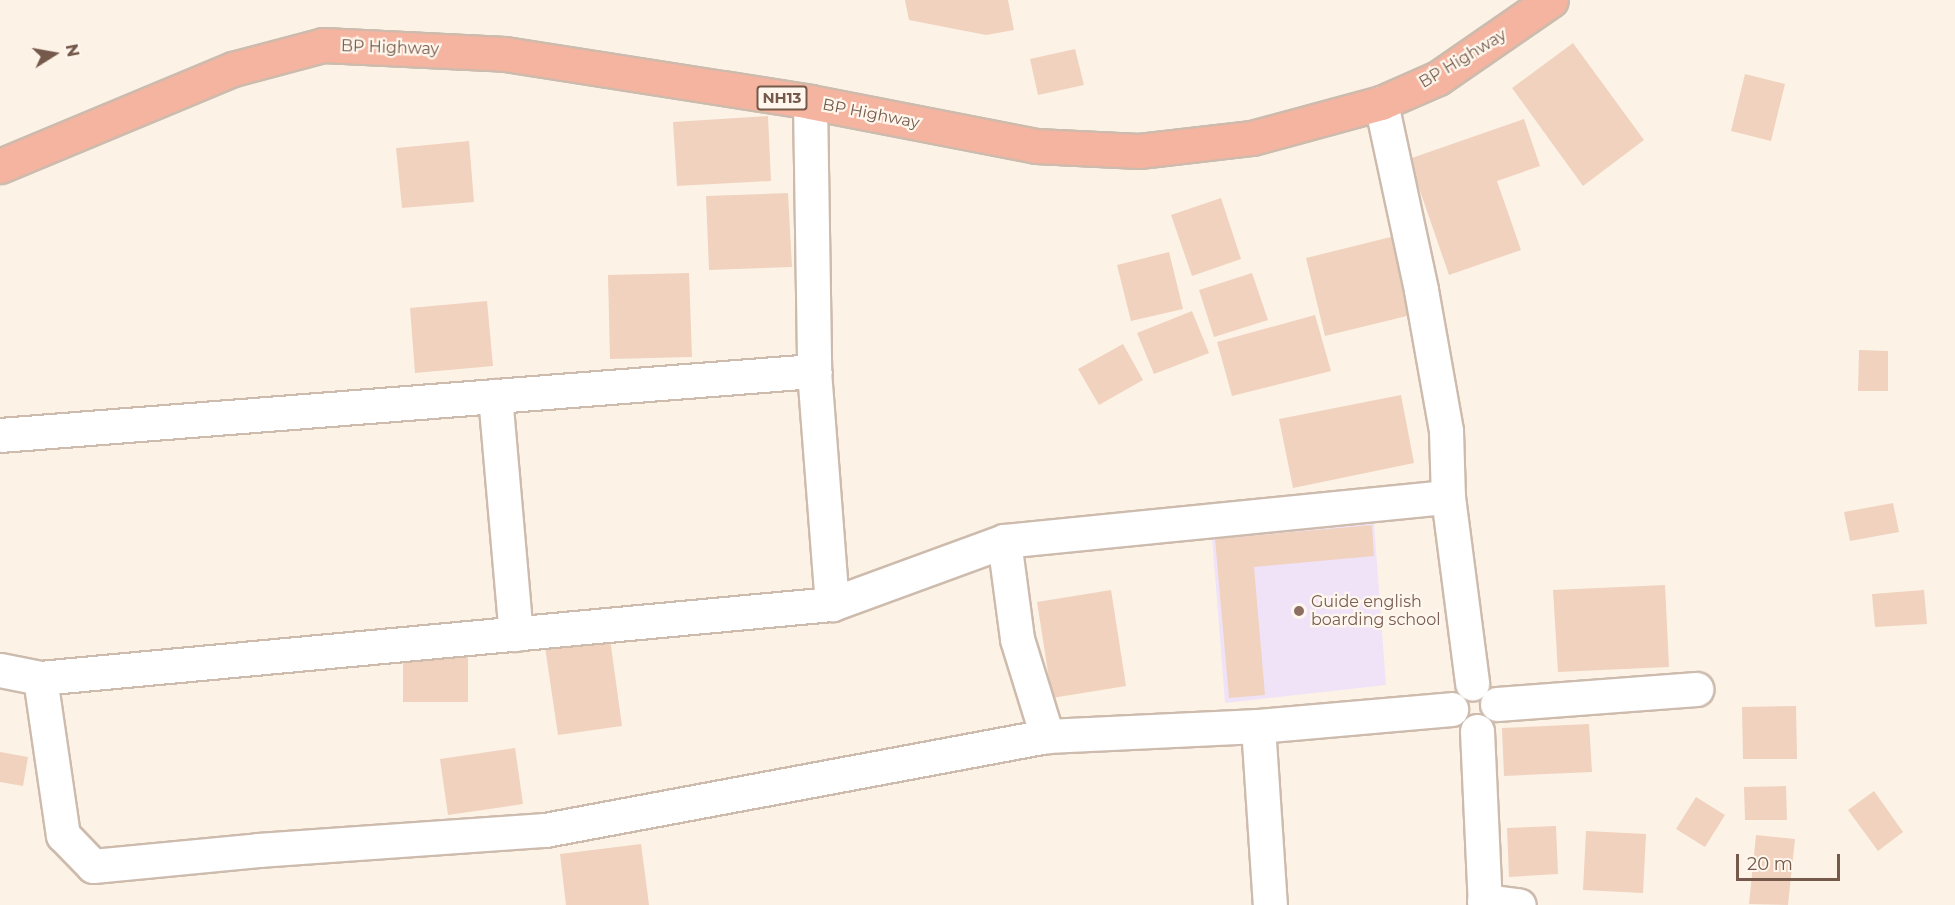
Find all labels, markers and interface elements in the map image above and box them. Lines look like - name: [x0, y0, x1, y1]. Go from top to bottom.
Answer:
- north arrow: [24, 24, 84, 84]
- street label: BP Highway: [1416, 25, 1510, 93]
- street label: BP Highway: [341, 37, 439, 59]
- text: N: [62, 42, 83, 59]
- road number: NH13: [756, 86, 808, 110]
- street label: BP Highway: [821, 95, 921, 133]
- place label: Guide english boarding school: [1311, 592, 1440, 630]
- marker: Guide english boarding school: [1292, 604, 1306, 618]
- scale bar: [1739, 842, 1842, 880]
- text: 20 m: [1747, 853, 1793, 875]

